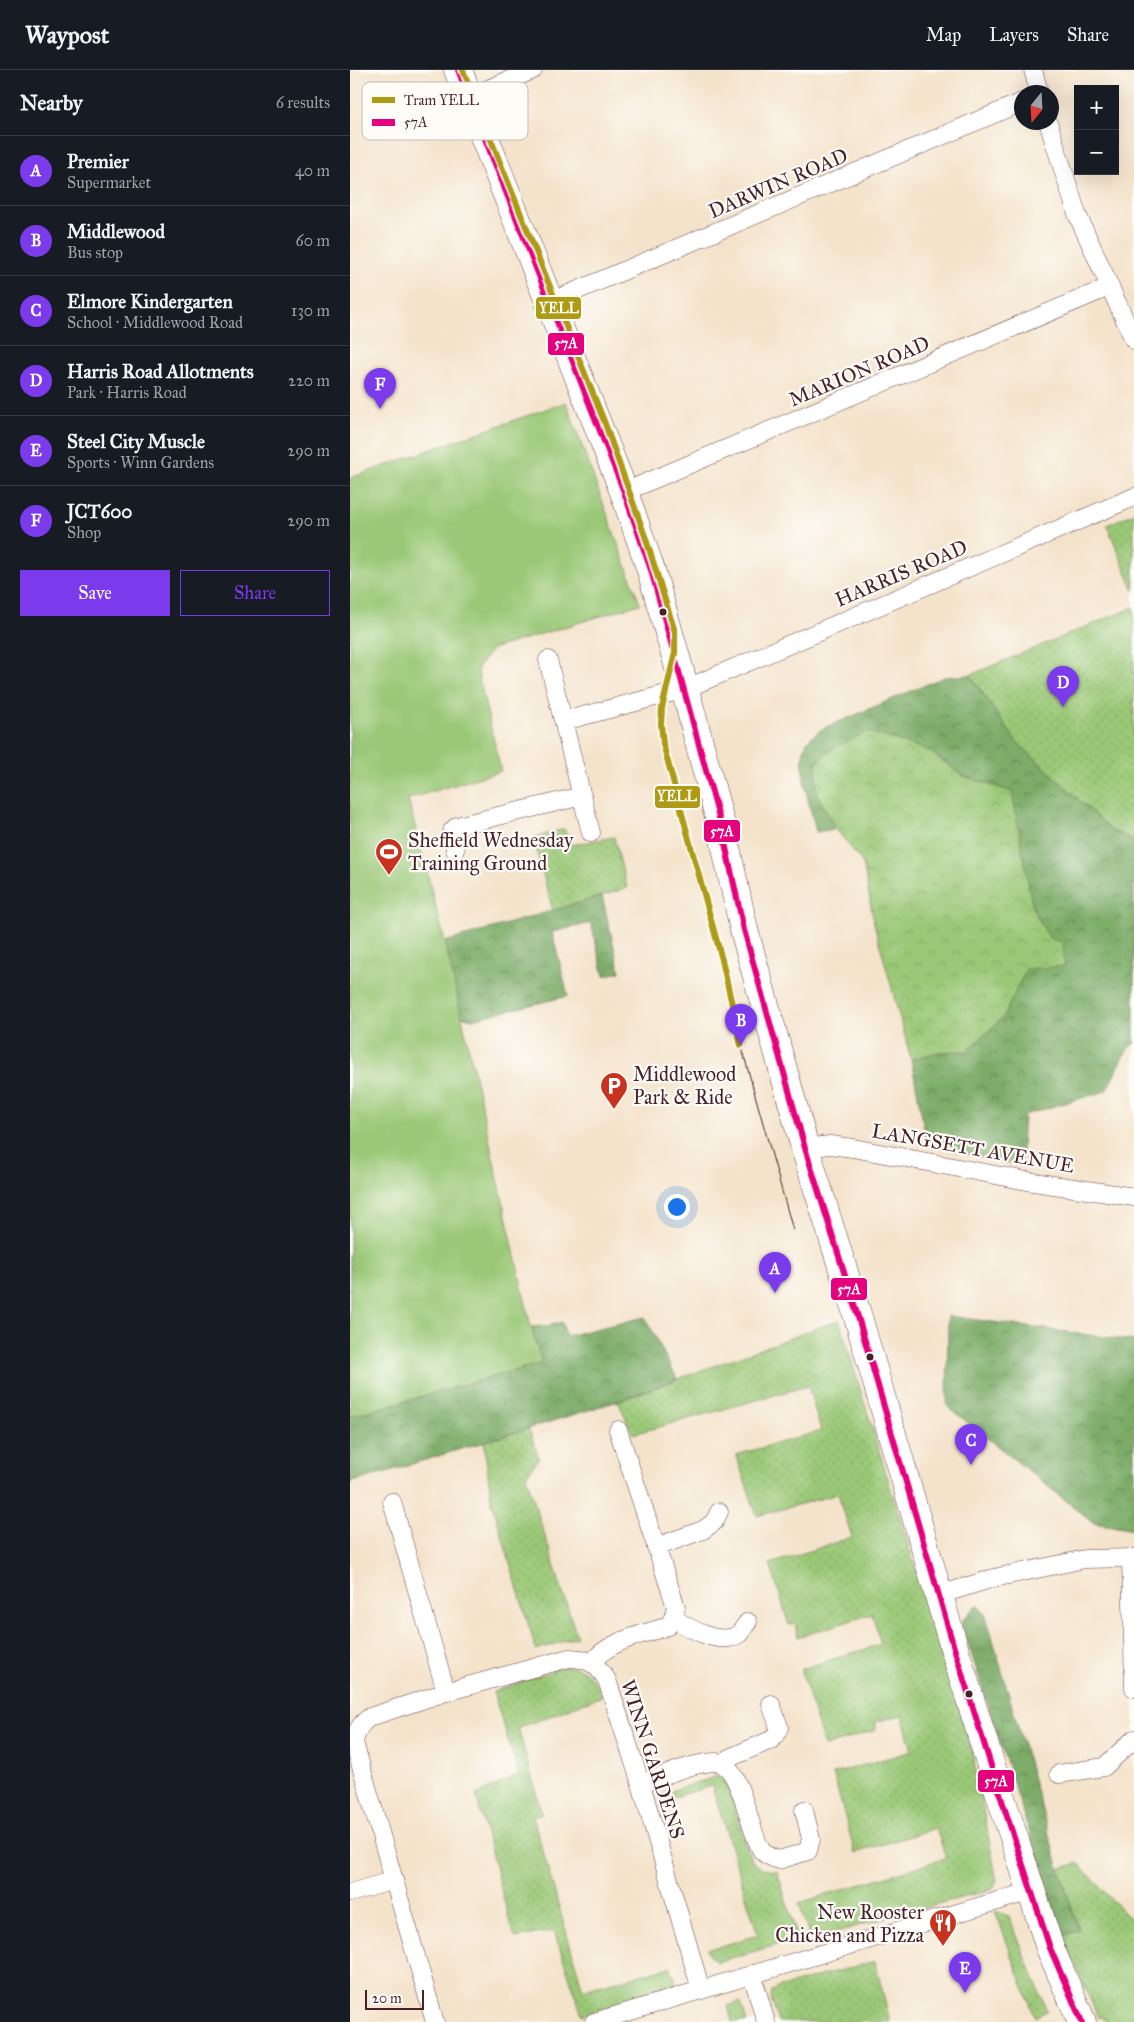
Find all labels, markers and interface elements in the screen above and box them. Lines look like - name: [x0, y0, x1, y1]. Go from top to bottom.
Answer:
- text: Waypost: [25, 20, 109, 50]
- text: Map: [926, 24, 961, 46]
- text: Layers: [989, 24, 1039, 46]
- text: Share: [1067, 24, 1109, 46]
- legend: [362, 82, 528, 140]
- north arrow: [1014, 85, 1059, 130]
- map controls: [1074, 85, 1119, 175]
- button: +: [1074, 85, 1119, 130]
- text: Nearby: [20, 90, 83, 116]
- text: Tram YELL: [404, 92, 480, 109]
- text: 6 results: [276, 93, 330, 112]
- text: 57A: [404, 114, 428, 131]
- button: −: [1074, 130, 1119, 175]
- street label: DARWIN ROAD: [705, 143, 851, 223]
- text: Premier: [67, 150, 129, 173]
- text: A: [31, 161, 41, 180]
- text: 40 m: [295, 161, 330, 180]
- text: Supermarket: [67, 173, 151, 192]
- text: Middlewood: [67, 220, 165, 243]
- text: B: [31, 231, 41, 250]
- text: 60 m: [296, 231, 330, 250]
- text: Bus stop: [67, 243, 123, 262]
- text: Elmore Kindergarten: [67, 290, 233, 313]
- line badge: YELL: [535, 296, 582, 320]
- text: YELL: [538, 300, 580, 317]
- text: C: [31, 301, 41, 320]
- text: 130 m: [291, 301, 330, 320]
- text: School · Middlewood Road: [67, 313, 243, 332]
- street label: MARION ROAD: [785, 331, 933, 411]
- line badge: 57A: [547, 332, 585, 356]
- text: 57A: [554, 335, 578, 352]
- text: Harris Road Allotments: [67, 360, 254, 383]
- pin: F: [364, 368, 396, 409]
- text: D: [30, 371, 42, 390]
- text: 220 m: [288, 371, 330, 390]
- text: Park · Harris Road: [67, 383, 187, 402]
- text: Steel City Muscle: [67, 430, 205, 453]
- text: E: [30, 441, 42, 460]
- text: 290 m: [287, 441, 330, 460]
- text: Sports · Winn Gardens: [67, 453, 214, 472]
- text: JCT600: [67, 500, 132, 523]
- text: F: [31, 511, 41, 530]
- text: 290 m: [287, 511, 330, 530]
- text: Shop: [67, 523, 101, 542]
- street label: HARRIS ROAD: [831, 534, 971, 612]
- button: Save: [20, 570, 170, 616]
- button: Share: [180, 570, 330, 616]
- unlabelled marker: [658, 607, 668, 617]
- pin: D: [1047, 666, 1079, 707]
- line badge: YELL: [654, 785, 701, 809]
- text: YELL: [656, 788, 698, 805]
- line badge: 57A: [703, 819, 741, 843]
- text: 57A: [710, 823, 734, 840]
- place label: Sheffield Wednesday Training Ground: [408, 828, 574, 876]
- sports icon: Sheffield Wednesday Training Ground: [374, 837, 404, 876]
- pin: B: [725, 1004, 757, 1045]
- place label: Middlewood Park & Ride: [633, 1062, 736, 1109]
- parking icon: Middlewood Park & Ride: [599, 1071, 629, 1110]
- street label: LANGSETT AVENUE: [870, 1118, 1076, 1178]
- your location: [664, 1194, 690, 1220]
- pin: A: [759, 1252, 791, 1293]
- line badge: 57A: [830, 1277, 868, 1301]
- text: 57A: [837, 1281, 861, 1298]
- unlabelled marker: [865, 1352, 875, 1362]
- pin: C: [955, 1424, 987, 1465]
- street label: WINN GARDENS: [616, 1676, 690, 1842]
- unlabelled marker: [964, 1689, 974, 1699]
- line badge: 57A: [977, 1769, 1015, 1793]
- text: 57A: [984, 1773, 1008, 1790]
- place label: New Rooster Chicken and Pizza: [775, 1900, 925, 1947]
- restaurant icon: New Rooster Chicken and Pizza: [928, 1908, 958, 1947]
- pin: E: [949, 1952, 981, 1993]
- scale bar: [365, 1987, 424, 2010]
- text: 20 m: [372, 1990, 402, 2007]

